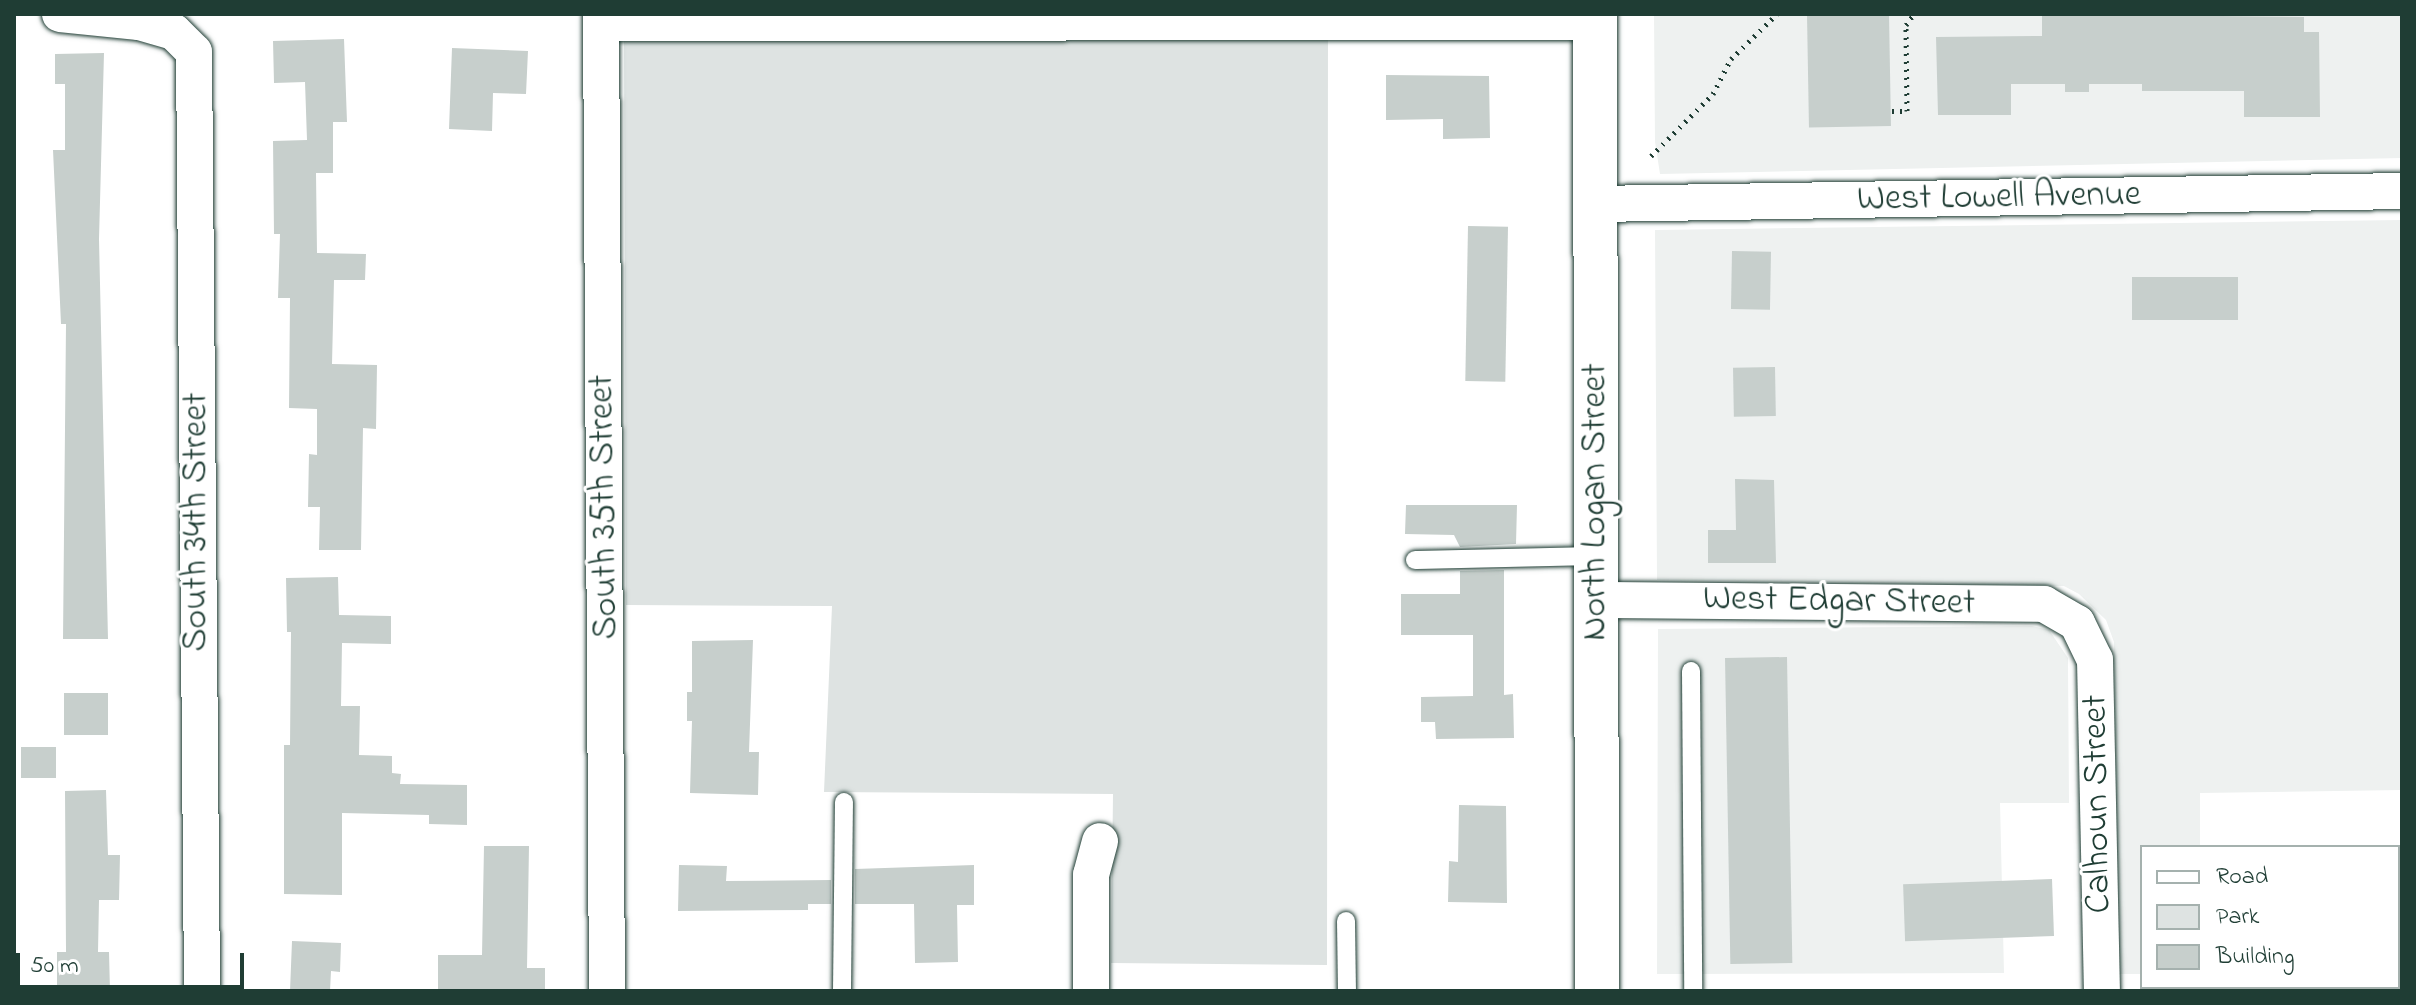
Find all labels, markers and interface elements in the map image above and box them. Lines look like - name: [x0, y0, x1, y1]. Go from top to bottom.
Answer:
- street label: West Lowell Avenue: [1857, 174, 2141, 222]
- street label: North Logan Street: [1574, 363, 1618, 641]
- street label: South 35th Street: [581, 374, 629, 640]
- street label: South 34th Street: [175, 392, 219, 652]
- street label: West Edgar Street: [1703, 578, 1975, 626]
- street label: Calhoun Street: [2074, 694, 2122, 914]
- legend: [2140, 845, 2400, 989]
- text: Road: [2216, 860, 2268, 895]
- text: Park: [2216, 900, 2259, 935]
- scale bar: [20, 937, 248, 987]
- text: Building: [2216, 940, 2295, 975]
- text: 50 m: [30, 949, 79, 984]

